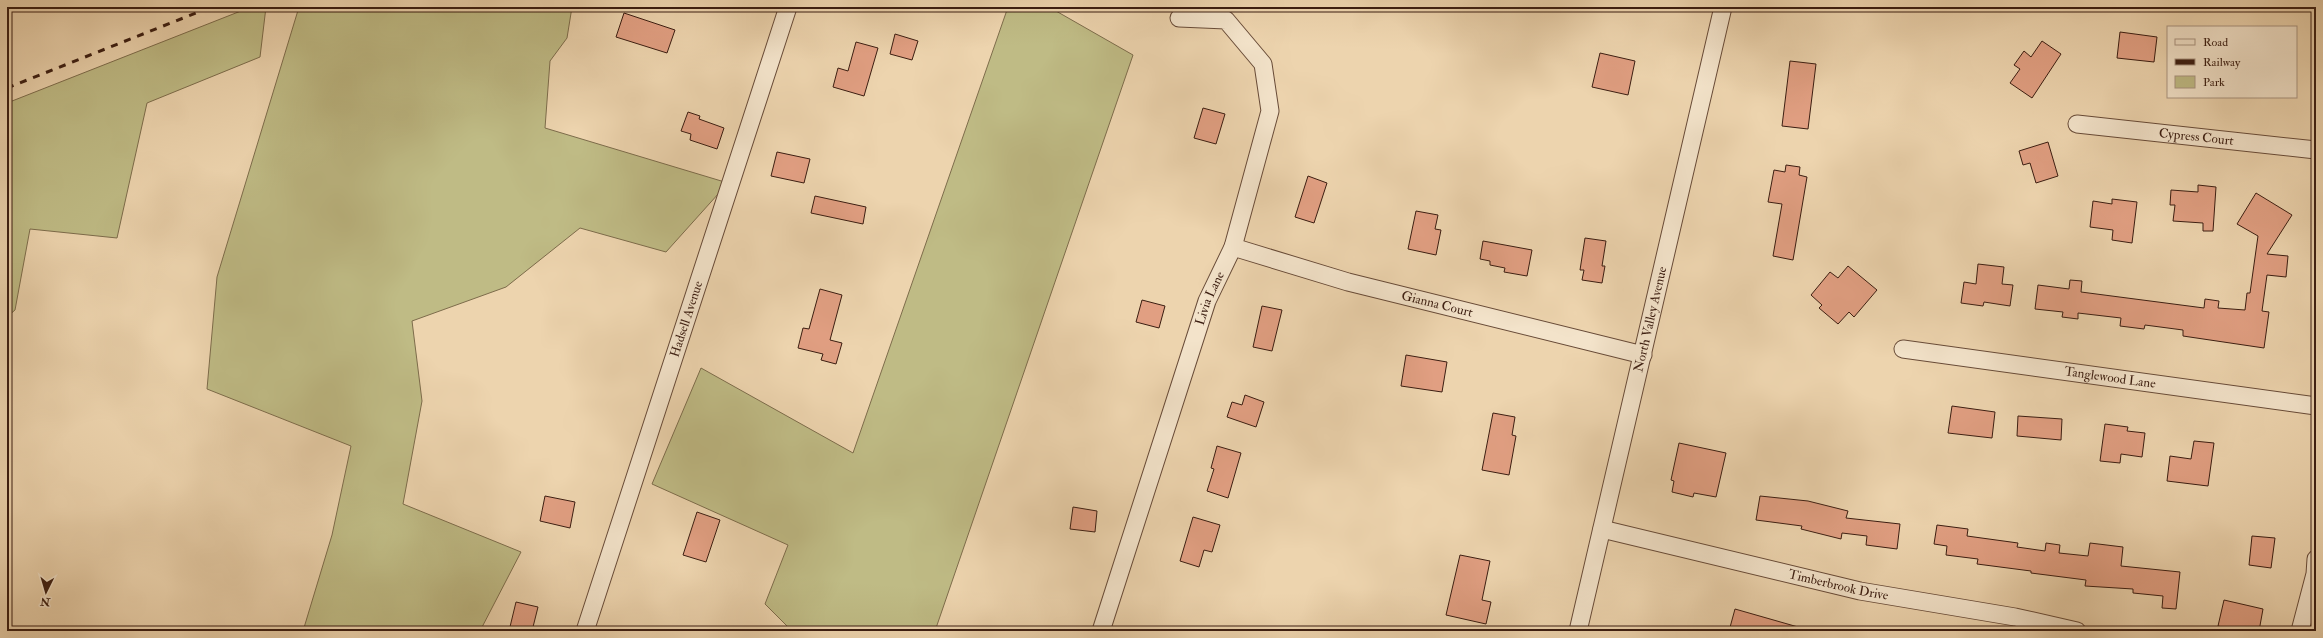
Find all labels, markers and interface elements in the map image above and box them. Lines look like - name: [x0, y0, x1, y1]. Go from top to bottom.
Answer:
- legend: [2167, 26, 2297, 98]
- text: Road: [2203, 35, 2228, 50]
- text: Railway: [2203, 55, 2241, 70]
- text: Park: [2203, 75, 2225, 90]
- street label: Cypress Court: [2158, 125, 2235, 149]
- street label: North Valley Avenue: [1630, 264, 1671, 374]
- street label: Livia Lane: [1192, 268, 1228, 327]
- street label: Hadsell Avenue: [667, 278, 707, 359]
- street label: Gianna Court: [1400, 288, 1474, 321]
- street label: Tanglewood Lane: [2063, 363, 2157, 392]
- street label: Timberbrook Drive: [1787, 566, 1890, 604]
- north arrow: [26, 572, 66, 612]
- text: N: [39, 594, 52, 608]

